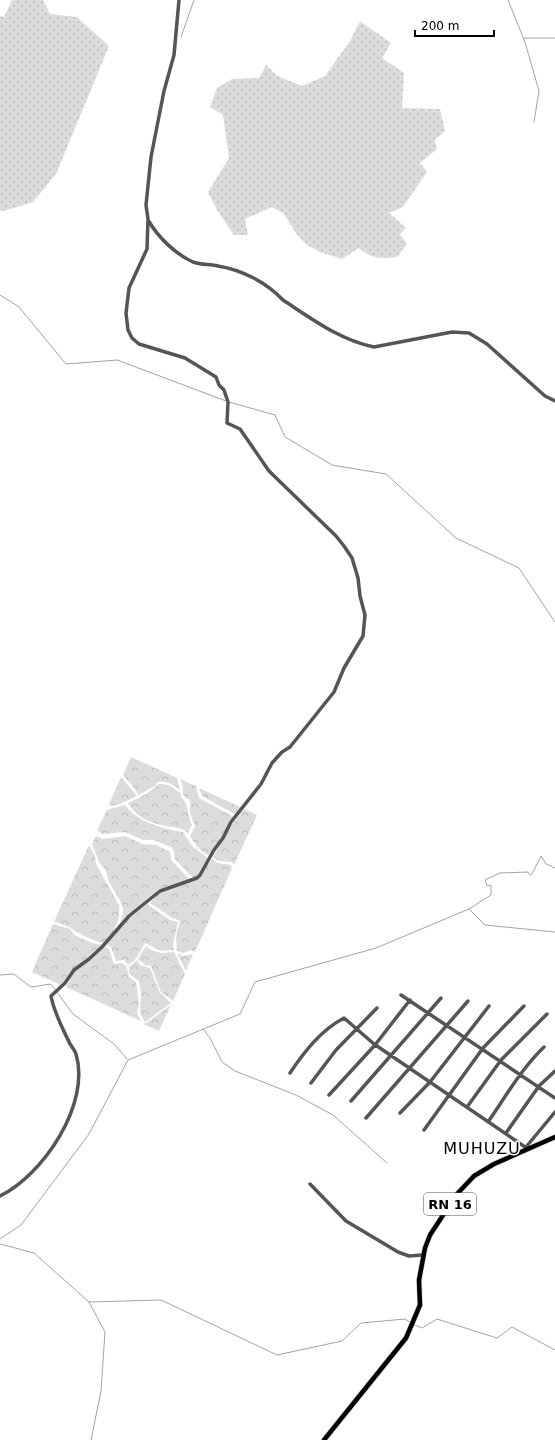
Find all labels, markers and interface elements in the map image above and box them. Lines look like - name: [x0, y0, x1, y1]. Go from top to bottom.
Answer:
- scale bar: [415, 12, 494, 38]
- text: 200 m: [421, 19, 459, 33]
- district label: MUHUZU: [443, 1139, 521, 1158]
- road number: RN 16: [424, 1193, 476, 1215]

